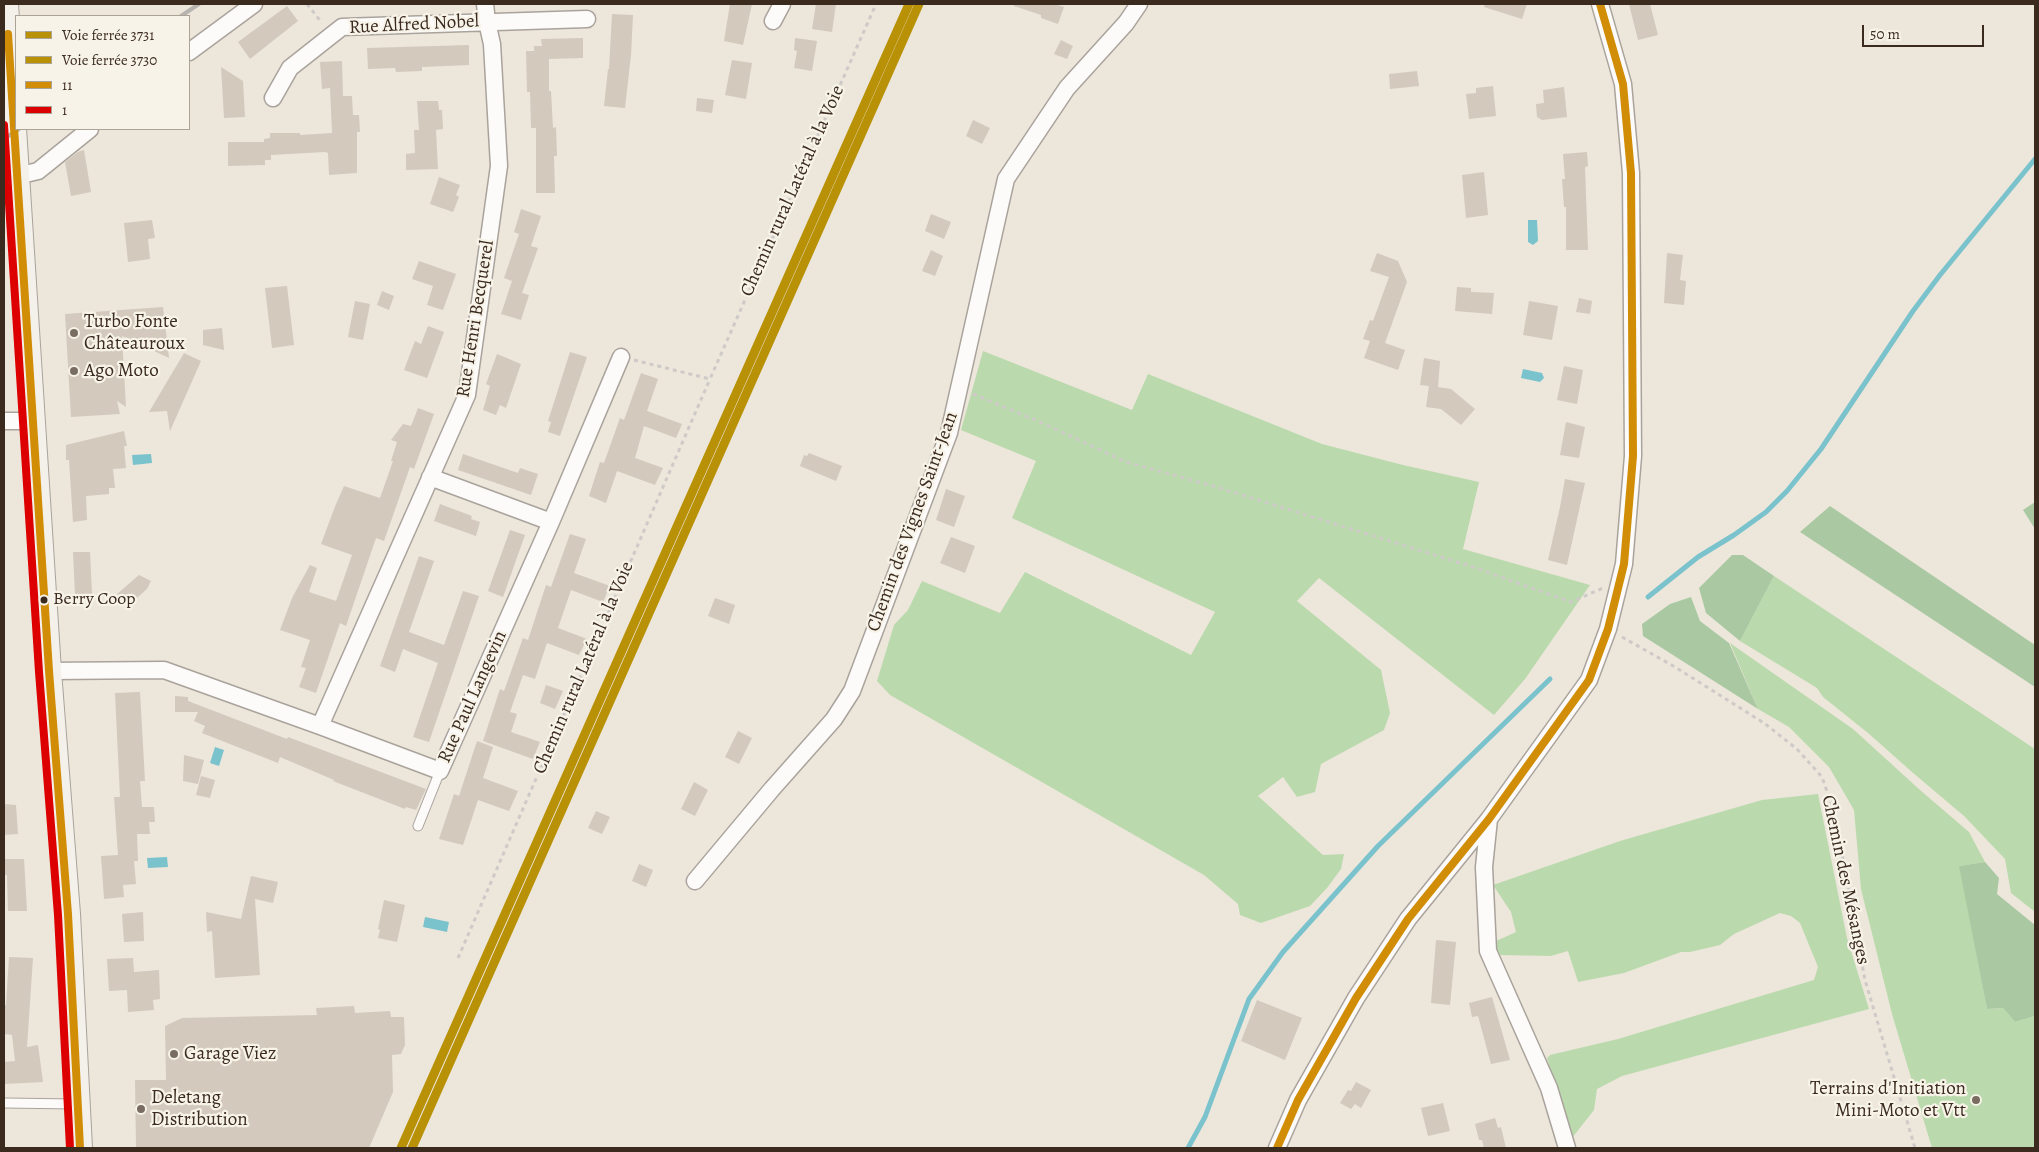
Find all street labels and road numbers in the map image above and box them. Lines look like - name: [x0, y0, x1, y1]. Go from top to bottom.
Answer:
- street label: Rue Alfred Nobel: [348, 10, 480, 40]
- street label: Chemin rural Latéral à la Voie: [736, 82, 850, 300]
- street label: Rue Henri Becquerel: [452, 239, 500, 399]
- street label: Chemin des Vignes Saint-Jean: [863, 409, 963, 635]
- street label: Chemin rural Latéral à la Voie: [529, 558, 639, 778]
- street label: Rue Paul Langevin: [434, 627, 512, 767]
- street label: Chemin des Mésanges: [1816, 793, 1874, 967]

